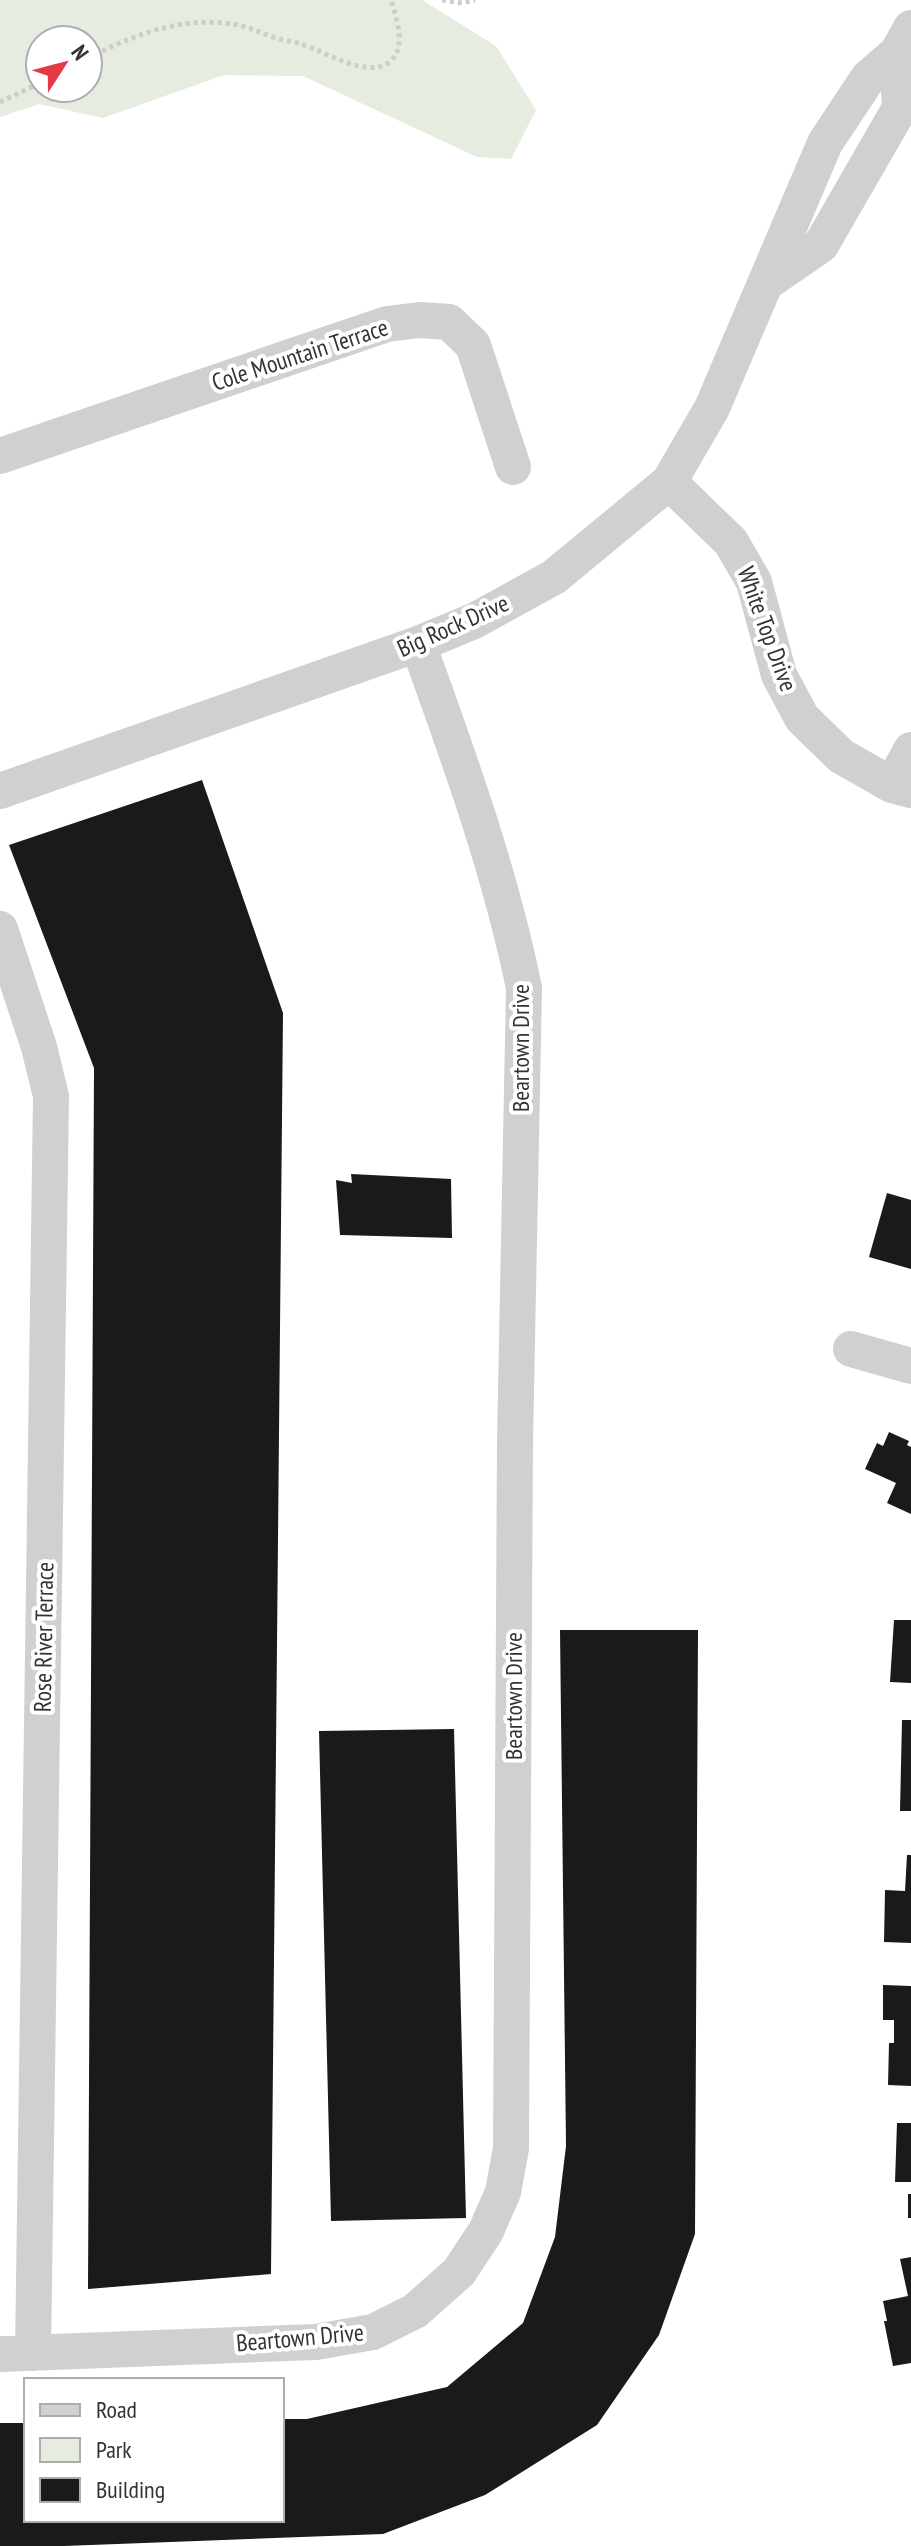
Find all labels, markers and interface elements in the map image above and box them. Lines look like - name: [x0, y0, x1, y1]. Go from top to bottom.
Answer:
- north arrow: [24, 24, 104, 104]
- text: N: [65, 39, 95, 65]
- street label: Cole Mountain Terrace: [208, 311, 392, 398]
- street label: White Top Drive: [731, 562, 804, 695]
- street label: Big Rock Drive: [392, 587, 513, 664]
- street label: Beartown Drive: [505, 984, 536, 1112]
- street label: Rose River Terrace: [27, 1562, 60, 1712]
- street label: Beartown Drive: [498, 1632, 529, 1760]
- street label: Beartown Drive: [235, 2316, 365, 2359]
- legend: [24, 2378, 284, 2522]
- text: Road: [96, 2394, 137, 2425]
- text: Park: [96, 2434, 132, 2465]
- text: Building: [96, 2474, 165, 2505]

